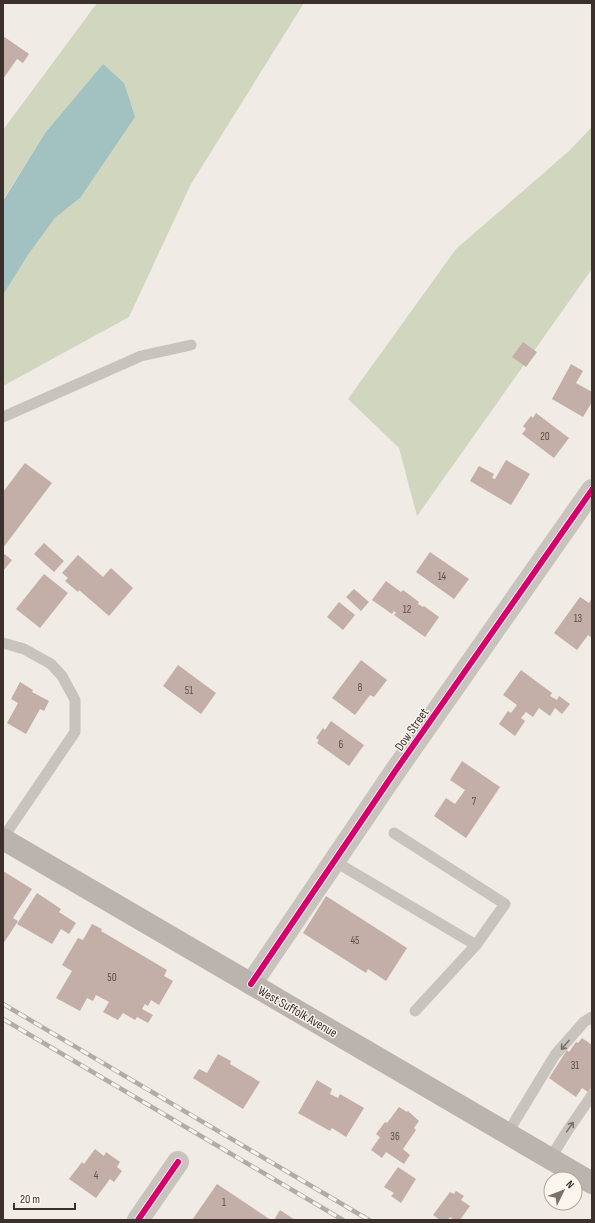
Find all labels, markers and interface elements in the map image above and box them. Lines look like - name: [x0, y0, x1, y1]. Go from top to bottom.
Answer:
- house number: 20: [540, 430, 550, 443]
- house number: 14: [438, 570, 447, 583]
- house number: 12: [403, 603, 412, 616]
- house number: 13: [574, 612, 583, 625]
- house number: 8: [358, 681, 363, 694]
- house number: 51: [185, 684, 193, 697]
- street label: Dow Street: [391, 705, 432, 754]
- house number: 6: [339, 738, 344, 751]
- house number: 7: [472, 795, 477, 808]
- house number: 45: [350, 934, 360, 947]
- house number: 50: [107, 971, 117, 984]
- street label: West Suffolk Avenue: [255, 983, 340, 1041]
- one-way arrow: [560, 1039, 569, 1050]
- house number: 31: [571, 1059, 579, 1072]
- one-way arrow: [566, 1121, 574, 1132]
- house number: 36: [390, 1130, 400, 1143]
- house number: 4: [94, 1169, 99, 1182]
- north arrow: [543, 1171, 583, 1211]
- text: N: [563, 1178, 577, 1191]
- scale bar: [14, 1185, 75, 1211]
- text: 20 m: [20, 1192, 40, 1207]
- house number: 1: [222, 1196, 226, 1209]

